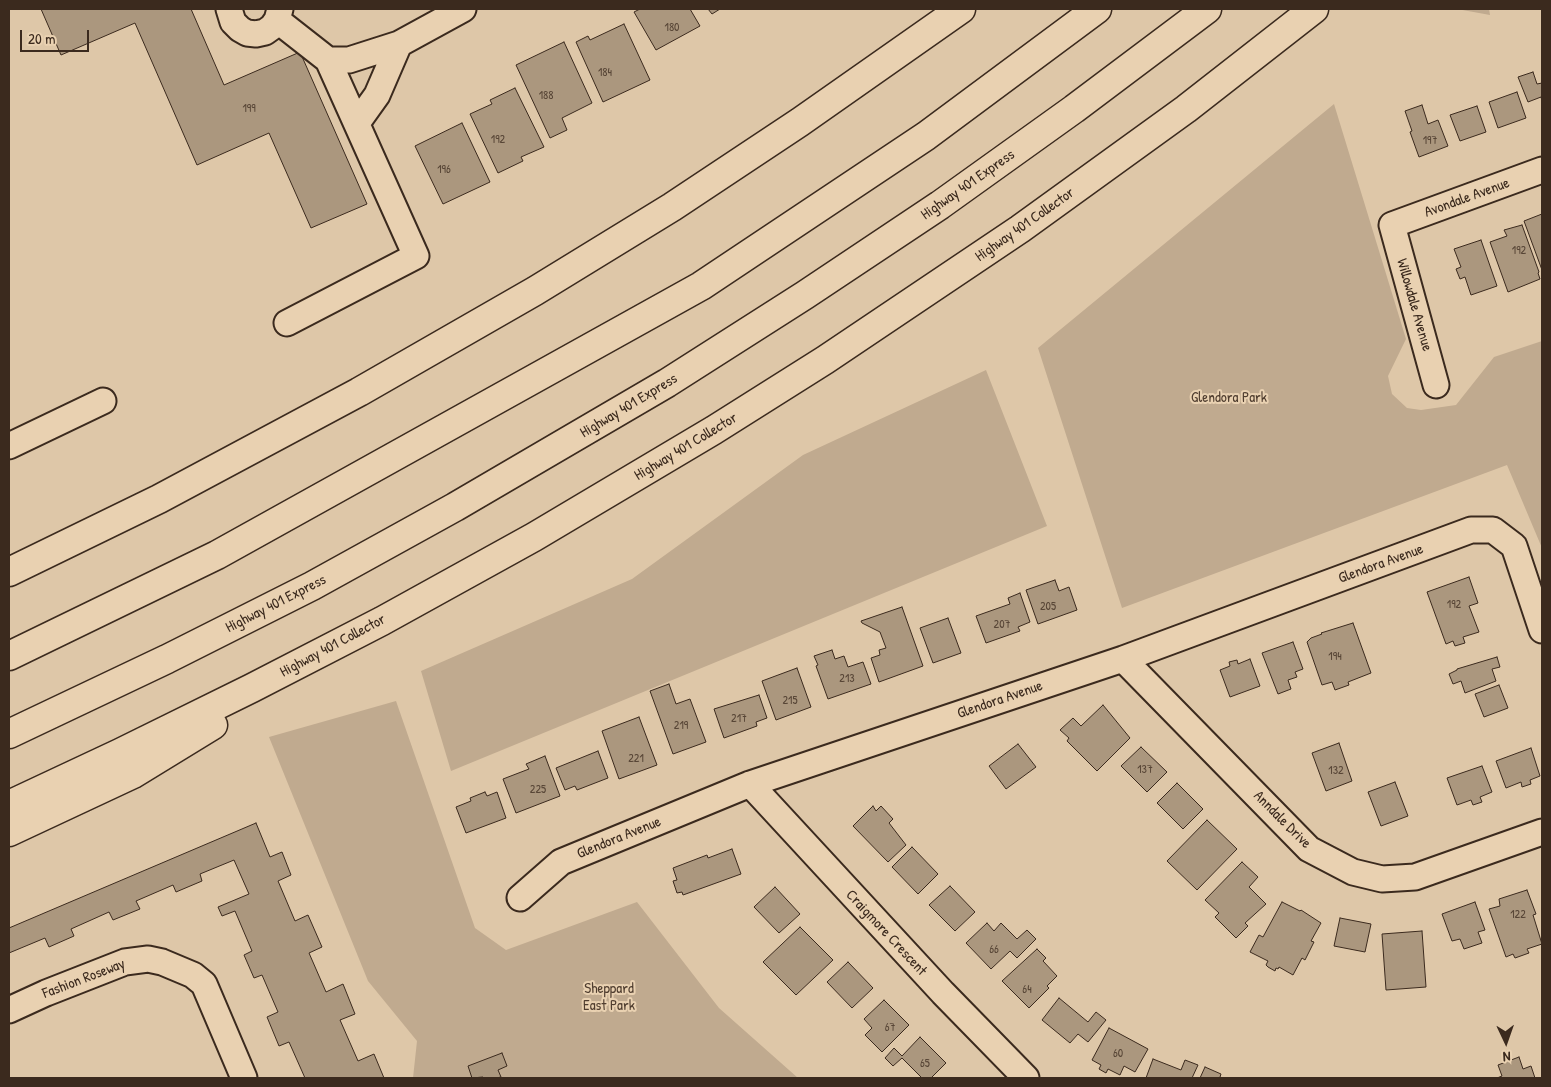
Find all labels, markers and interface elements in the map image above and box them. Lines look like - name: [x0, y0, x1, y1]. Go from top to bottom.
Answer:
- scale bar: [22, 20, 91, 52]
- house number: 180: [665, 21, 679, 35]
- text: 20 m: [28, 28, 55, 49]
- house number: 184: [598, 66, 612, 80]
- house number: 188: [539, 89, 553, 103]
- house number: 199: [242, 102, 256, 116]
- house number: 192: [491, 133, 505, 147]
- house number: 197: [1423, 134, 1437, 148]
- street label: Highway 401 Express: [918, 146, 1018, 224]
- house number: 196: [437, 163, 451, 177]
- street label: Avondale Avenue: [1422, 174, 1512, 222]
- street label: Highway 401 Collector: [972, 184, 1078, 266]
- house number: 192: [1512, 244, 1526, 258]
- street label: Willowdale Avenue: [1392, 257, 1436, 353]
- street label: Highway 401 Express: [577, 370, 681, 442]
- park label: Glendora Park: [1191, 389, 1267, 407]
- street label: Highway 401 Collector: [631, 409, 741, 485]
- street label: Glendora Avenue: [1336, 540, 1426, 588]
- street label: Highway 401 Express: [223, 571, 329, 637]
- house number: 192: [1447, 598, 1461, 612]
- house number: 205: [1040, 600, 1056, 614]
- street label: Highway 401 Collector: [277, 611, 389, 681]
- house number: 207: [994, 618, 1010, 632]
- house number: 194: [1328, 650, 1342, 664]
- house number: 213: [839, 672, 855, 686]
- street label: Glendora Avenue: [955, 677, 1045, 723]
- house number: 215: [782, 694, 798, 708]
- house number: 217: [731, 712, 747, 726]
- house number: 219: [674, 719, 688, 733]
- house number: 221: [628, 752, 644, 766]
- house number: 137: [1137, 763, 1153, 777]
- house number: 132: [1328, 764, 1344, 778]
- house number: 225: [530, 783, 546, 797]
- street label: Anndale Drive: [1249, 787, 1315, 853]
- street label: Glendora Avenue: [574, 813, 664, 863]
- street label: Craigmore Crescent: [842, 886, 930, 980]
- house number: 122: [1510, 908, 1526, 922]
- house number: 66: [989, 943, 999, 957]
- street label: Fashion Roseway: [40, 955, 128, 1003]
- park label: Sheppard East Park: [583, 980, 635, 1015]
- house number: 64: [1022, 983, 1032, 997]
- north arrow: [1481, 1017, 1531, 1067]
- house number: 67: [885, 1021, 895, 1035]
- house number: 60: [1113, 1047, 1123, 1061]
- text: N: [1503, 1048, 1511, 1067]
- house number: 65: [920, 1057, 930, 1071]

